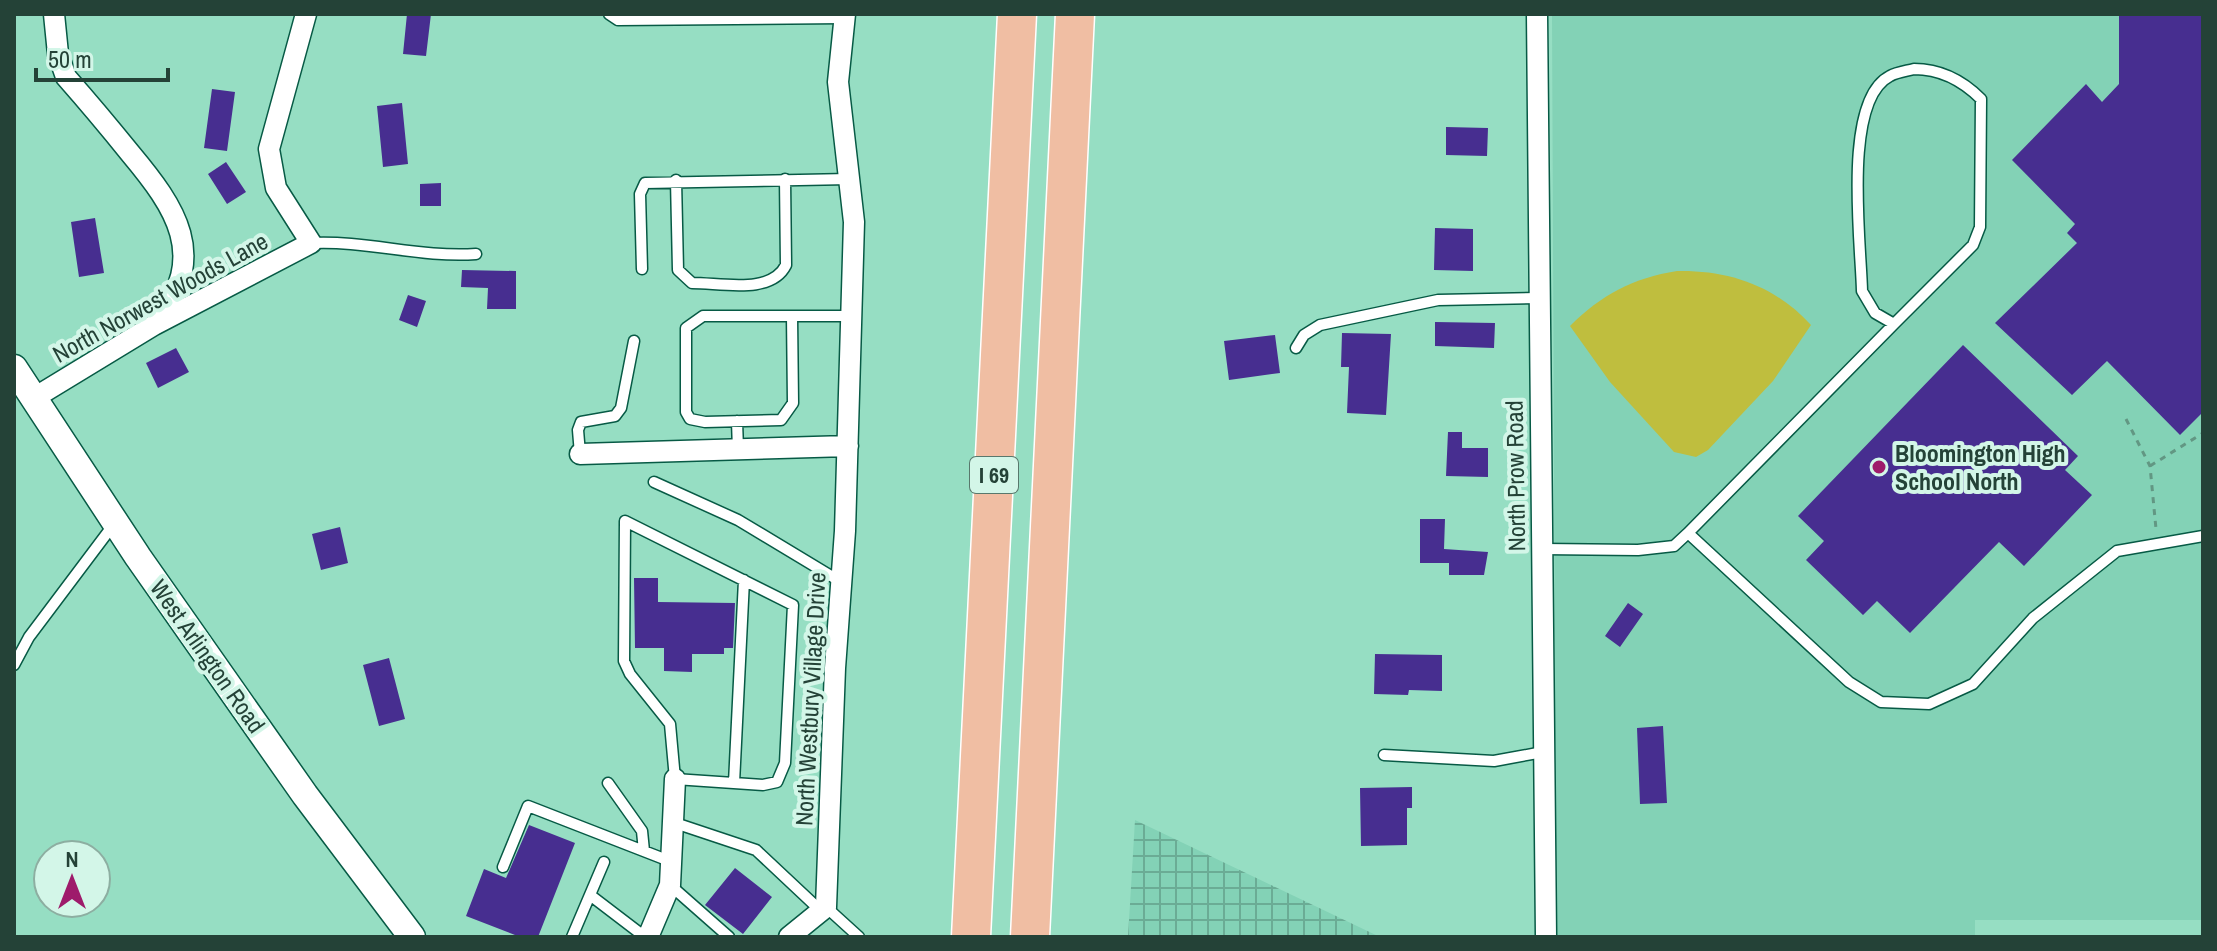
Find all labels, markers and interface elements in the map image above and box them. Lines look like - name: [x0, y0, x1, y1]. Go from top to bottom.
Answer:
- scale bar: [36, 32, 168, 82]
- text: 50 m: [48, 43, 92, 75]
- street label: North Norwest Woods Lane: [47, 224, 273, 370]
- street label: North Prow Road: [1498, 400, 1532, 552]
- place label: Bloomington High School North: [1895, 437, 2066, 497]
- road number: I 69: [970, 457, 1018, 493]
- marker: Bloomington High School North: [1870, 458, 1888, 476]
- street label: North Westbury Village Drive: [787, 571, 833, 827]
- street label: West Arlington Road: [143, 573, 273, 739]
- north arrow: [32, 839, 112, 919]
- text: N: [65, 844, 79, 874]

